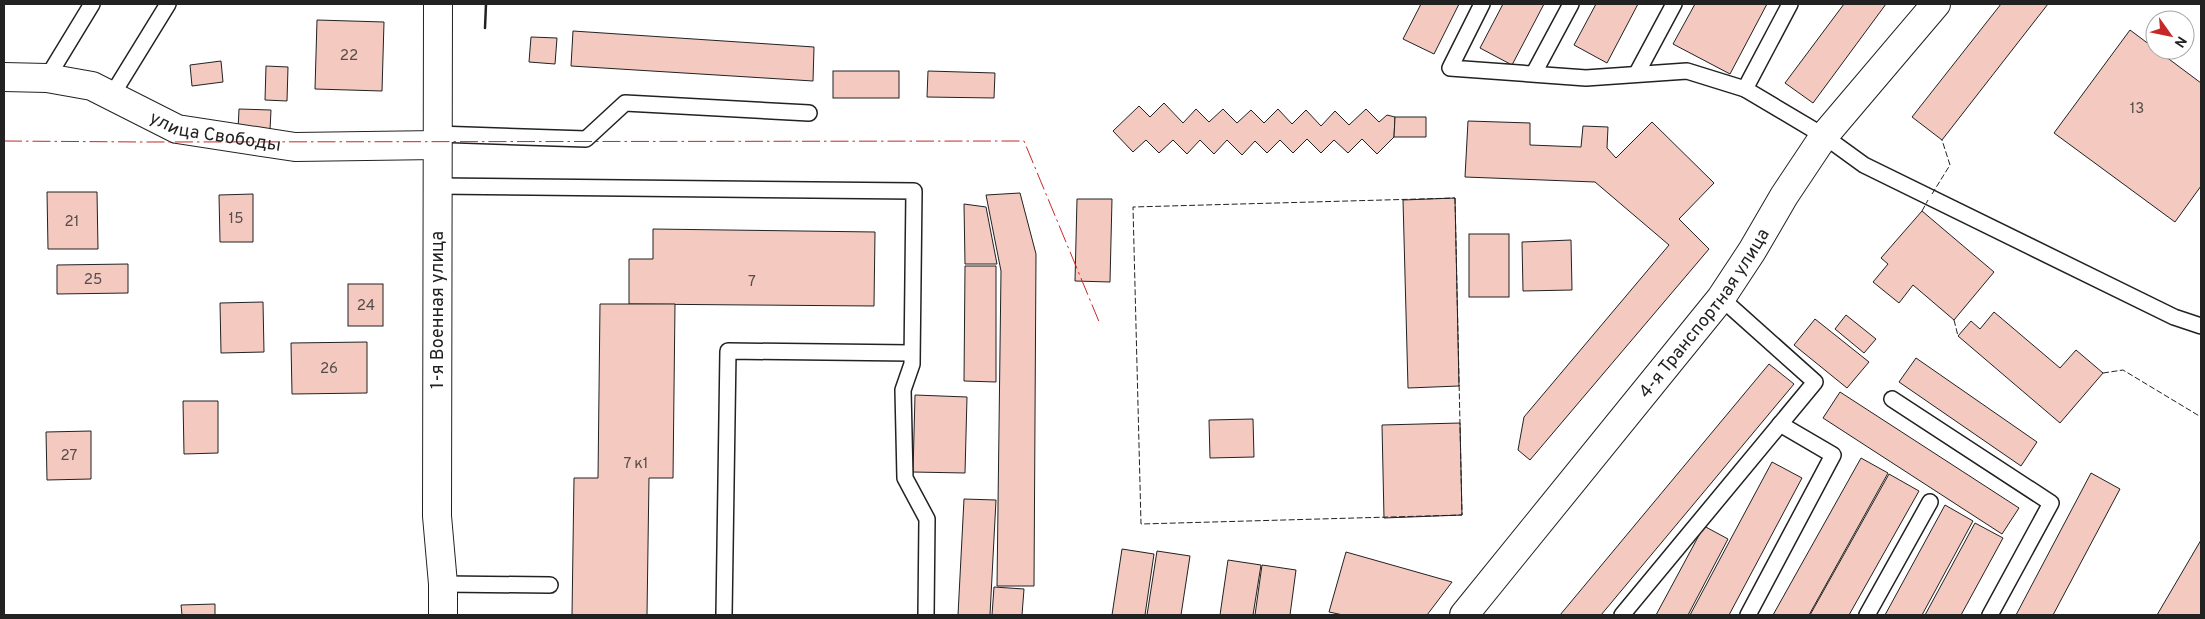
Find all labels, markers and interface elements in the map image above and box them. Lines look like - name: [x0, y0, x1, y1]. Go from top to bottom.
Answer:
- north arrow: [2145, 10, 2195, 60]
- text: N: [2170, 32, 2190, 50]
- house number: 22: [340, 47, 358, 66]
- house number: 13: [2130, 100, 2144, 119]
- street label: улица Свободы: [145, 107, 283, 158]
- house number: 15: [229, 210, 243, 229]
- house number: 21: [65, 213, 79, 232]
- street label: 4-я Транспортная улица: [1634, 225, 1776, 403]
- street label: 1-я Военная улица: [427, 231, 450, 389]
- house number: 25: [84, 271, 102, 290]
- house number: 7: [748, 273, 756, 292]
- house number: 24: [357, 297, 375, 316]
- house number: 26: [320, 360, 338, 379]
- house number: 27: [61, 447, 78, 466]
- house number: 7 к1: [624, 455, 648, 474]

